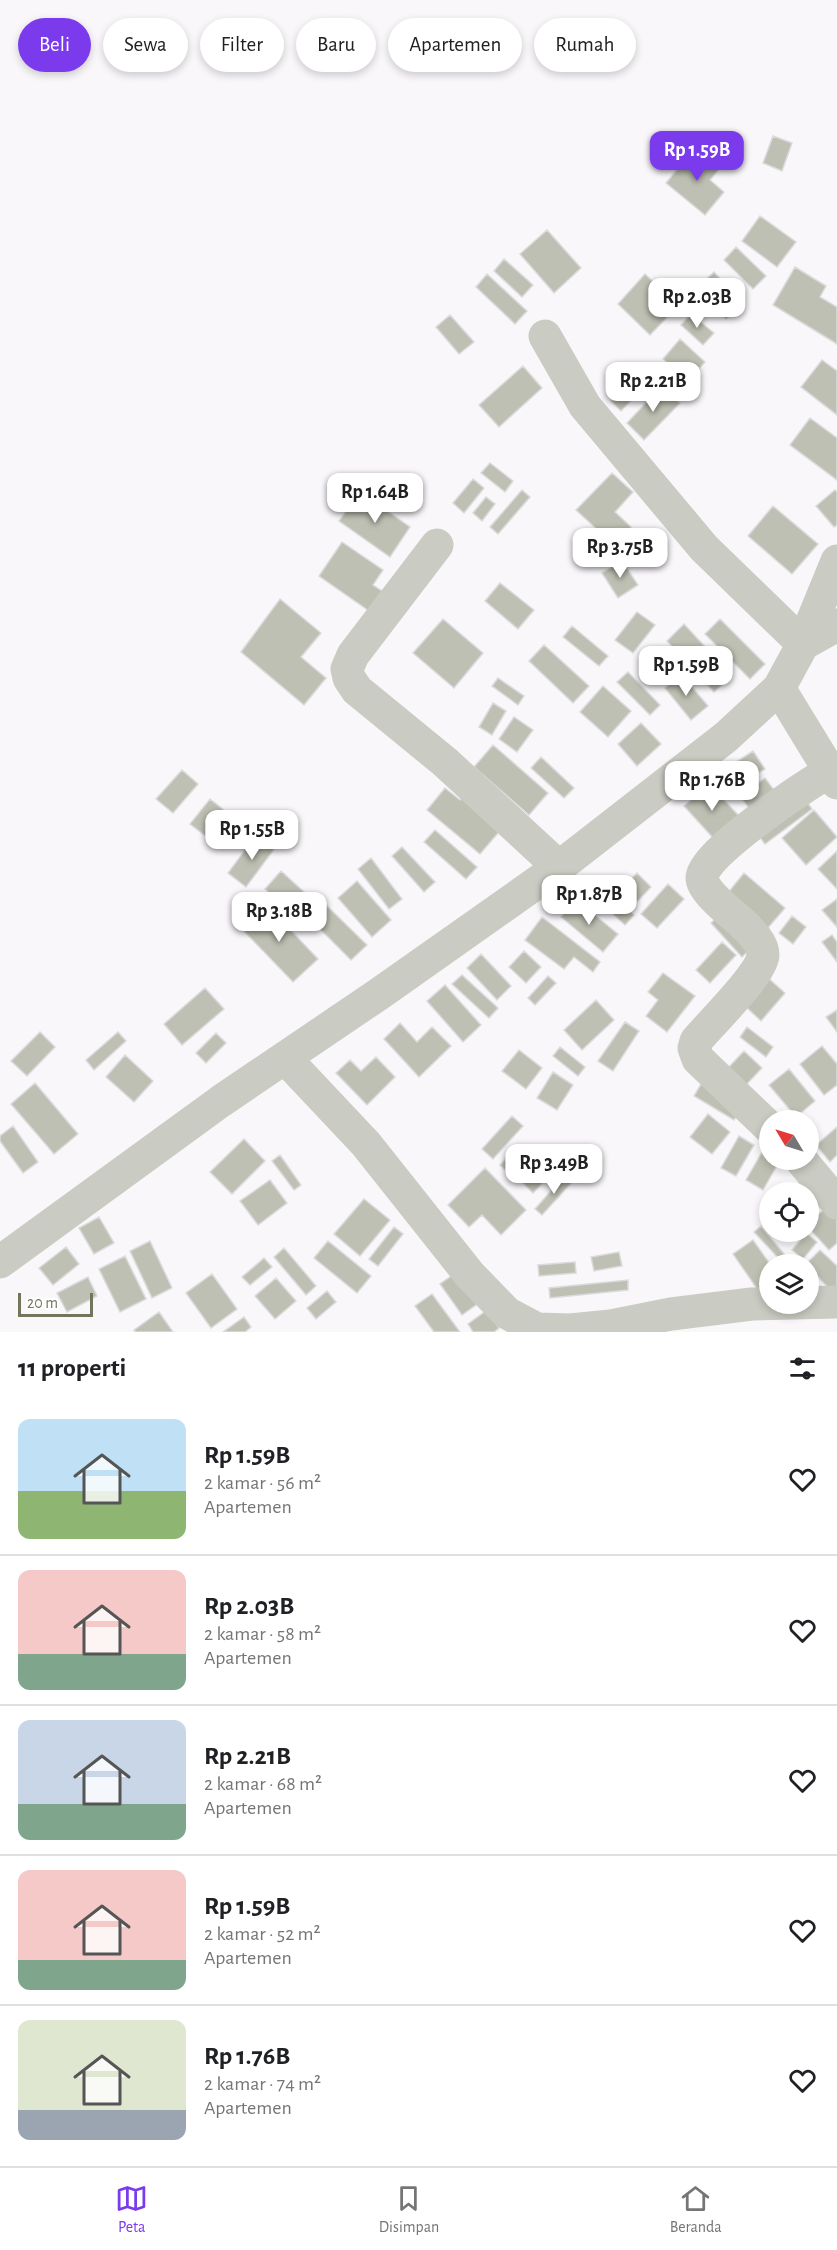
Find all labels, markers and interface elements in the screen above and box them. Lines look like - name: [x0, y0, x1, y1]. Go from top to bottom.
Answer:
- chip: Beli: [18, 18, 91, 72]
- chip: Sewa: [103, 18, 188, 72]
- chip: Filter: [200, 18, 284, 72]
- chip: Baru: [296, 18, 376, 72]
- chip: Apartemen: [388, 18, 522, 72]
- chip: Rumah: [534, 18, 636, 72]
- pin: Rp 1.59B: [635, 131, 759, 182]
- text: Rp 1.59B: [664, 140, 730, 160]
- pin: Rp 2.03B: [635, 278, 759, 329]
- text: Rp 2.03B: [662, 287, 732, 307]
- pin: Rp 2.21B: [591, 362, 715, 413]
- text: Rp 2.21B: [620, 371, 686, 391]
- pin: Rp 1.64B: [313, 473, 437, 524]
- text: Rp 1.64B: [341, 482, 409, 502]
- pin: Rp 3.75B: [558, 528, 682, 579]
- text: Rp 3.75B: [587, 537, 653, 557]
- pin: Rp 1.59B: [624, 646, 748, 697]
- text: Rp 1.59B: [653, 655, 719, 675]
- pin: Rp 1.76B: [650, 761, 774, 812]
- text: Rp 1.76B: [679, 770, 745, 790]
- pin: Rp 1.55B: [190, 810, 314, 861]
- text: Rp 1.55B: [219, 819, 285, 839]
- pin: Rp 1.87B: [527, 875, 651, 926]
- text: Rp 1.87B: [556, 884, 622, 904]
- pin: Rp 3.18B: [217, 892, 341, 943]
- text: Rp 3.18B: [246, 901, 312, 921]
- north arrow: [759, 1110, 819, 1170]
- map controls: [759, 1110, 819, 1314]
- pin: Rp 3.49B: [492, 1144, 616, 1195]
- text: Rp 3.49B: [519, 1153, 589, 1173]
- button: locate: [759, 1182, 819, 1242]
- button: layers: [759, 1254, 819, 1314]
- scale bar: [18, 1290, 93, 1318]
- text: 20 m: [27, 1295, 58, 1311]
- icon: filters: [786, 1352, 819, 1385]
- text: 11 properti: [18, 1355, 126, 1381]
- text: Rp 1.59B: [204, 1442, 290, 1468]
- icon: home: [66, 1443, 138, 1515]
- icon: heart: [786, 1463, 819, 1496]
- text: 2 kamar · 56 m²: [204, 1473, 321, 1493]
- text: Apartemen: [204, 1497, 292, 1517]
- text: Rp 2.03B: [204, 1593, 294, 1619]
- icon: home: [66, 1594, 138, 1666]
- icon: heart: [786, 1614, 819, 1647]
- text: 2 kamar · 58 m²: [204, 1624, 321, 1644]
- text: Apartemen: [204, 1648, 292, 1668]
- text: Rp 2.21B: [204, 1743, 291, 1769]
- icon: home: [66, 1744, 138, 1816]
- icon: heart: [786, 1764, 819, 1797]
- text: 2 kamar · 68 m²: [204, 1774, 322, 1794]
- text: Apartemen: [204, 1798, 292, 1818]
- text: Rp 1.59B: [204, 1893, 290, 1919]
- icon: home: [66, 1894, 138, 1966]
- icon: heart: [786, 1914, 819, 1947]
- text: 2 kamar · 52 m²: [204, 1924, 321, 1944]
- text: Apartemen: [204, 1948, 292, 1968]
- text: Rp 1.76B: [204, 2043, 290, 2069]
- icon: home: [66, 2044, 138, 2116]
- icon: heart: [786, 2064, 819, 2097]
- text: 2 kamar · 74 m²: [204, 2074, 321, 2094]
- text: Apartemen: [204, 2098, 292, 2118]
- tab: Peta: [115, 2182, 148, 2237]
- tab: Disimpan: [379, 2182, 439, 2237]
- tab: Beranda: [670, 2182, 722, 2237]

